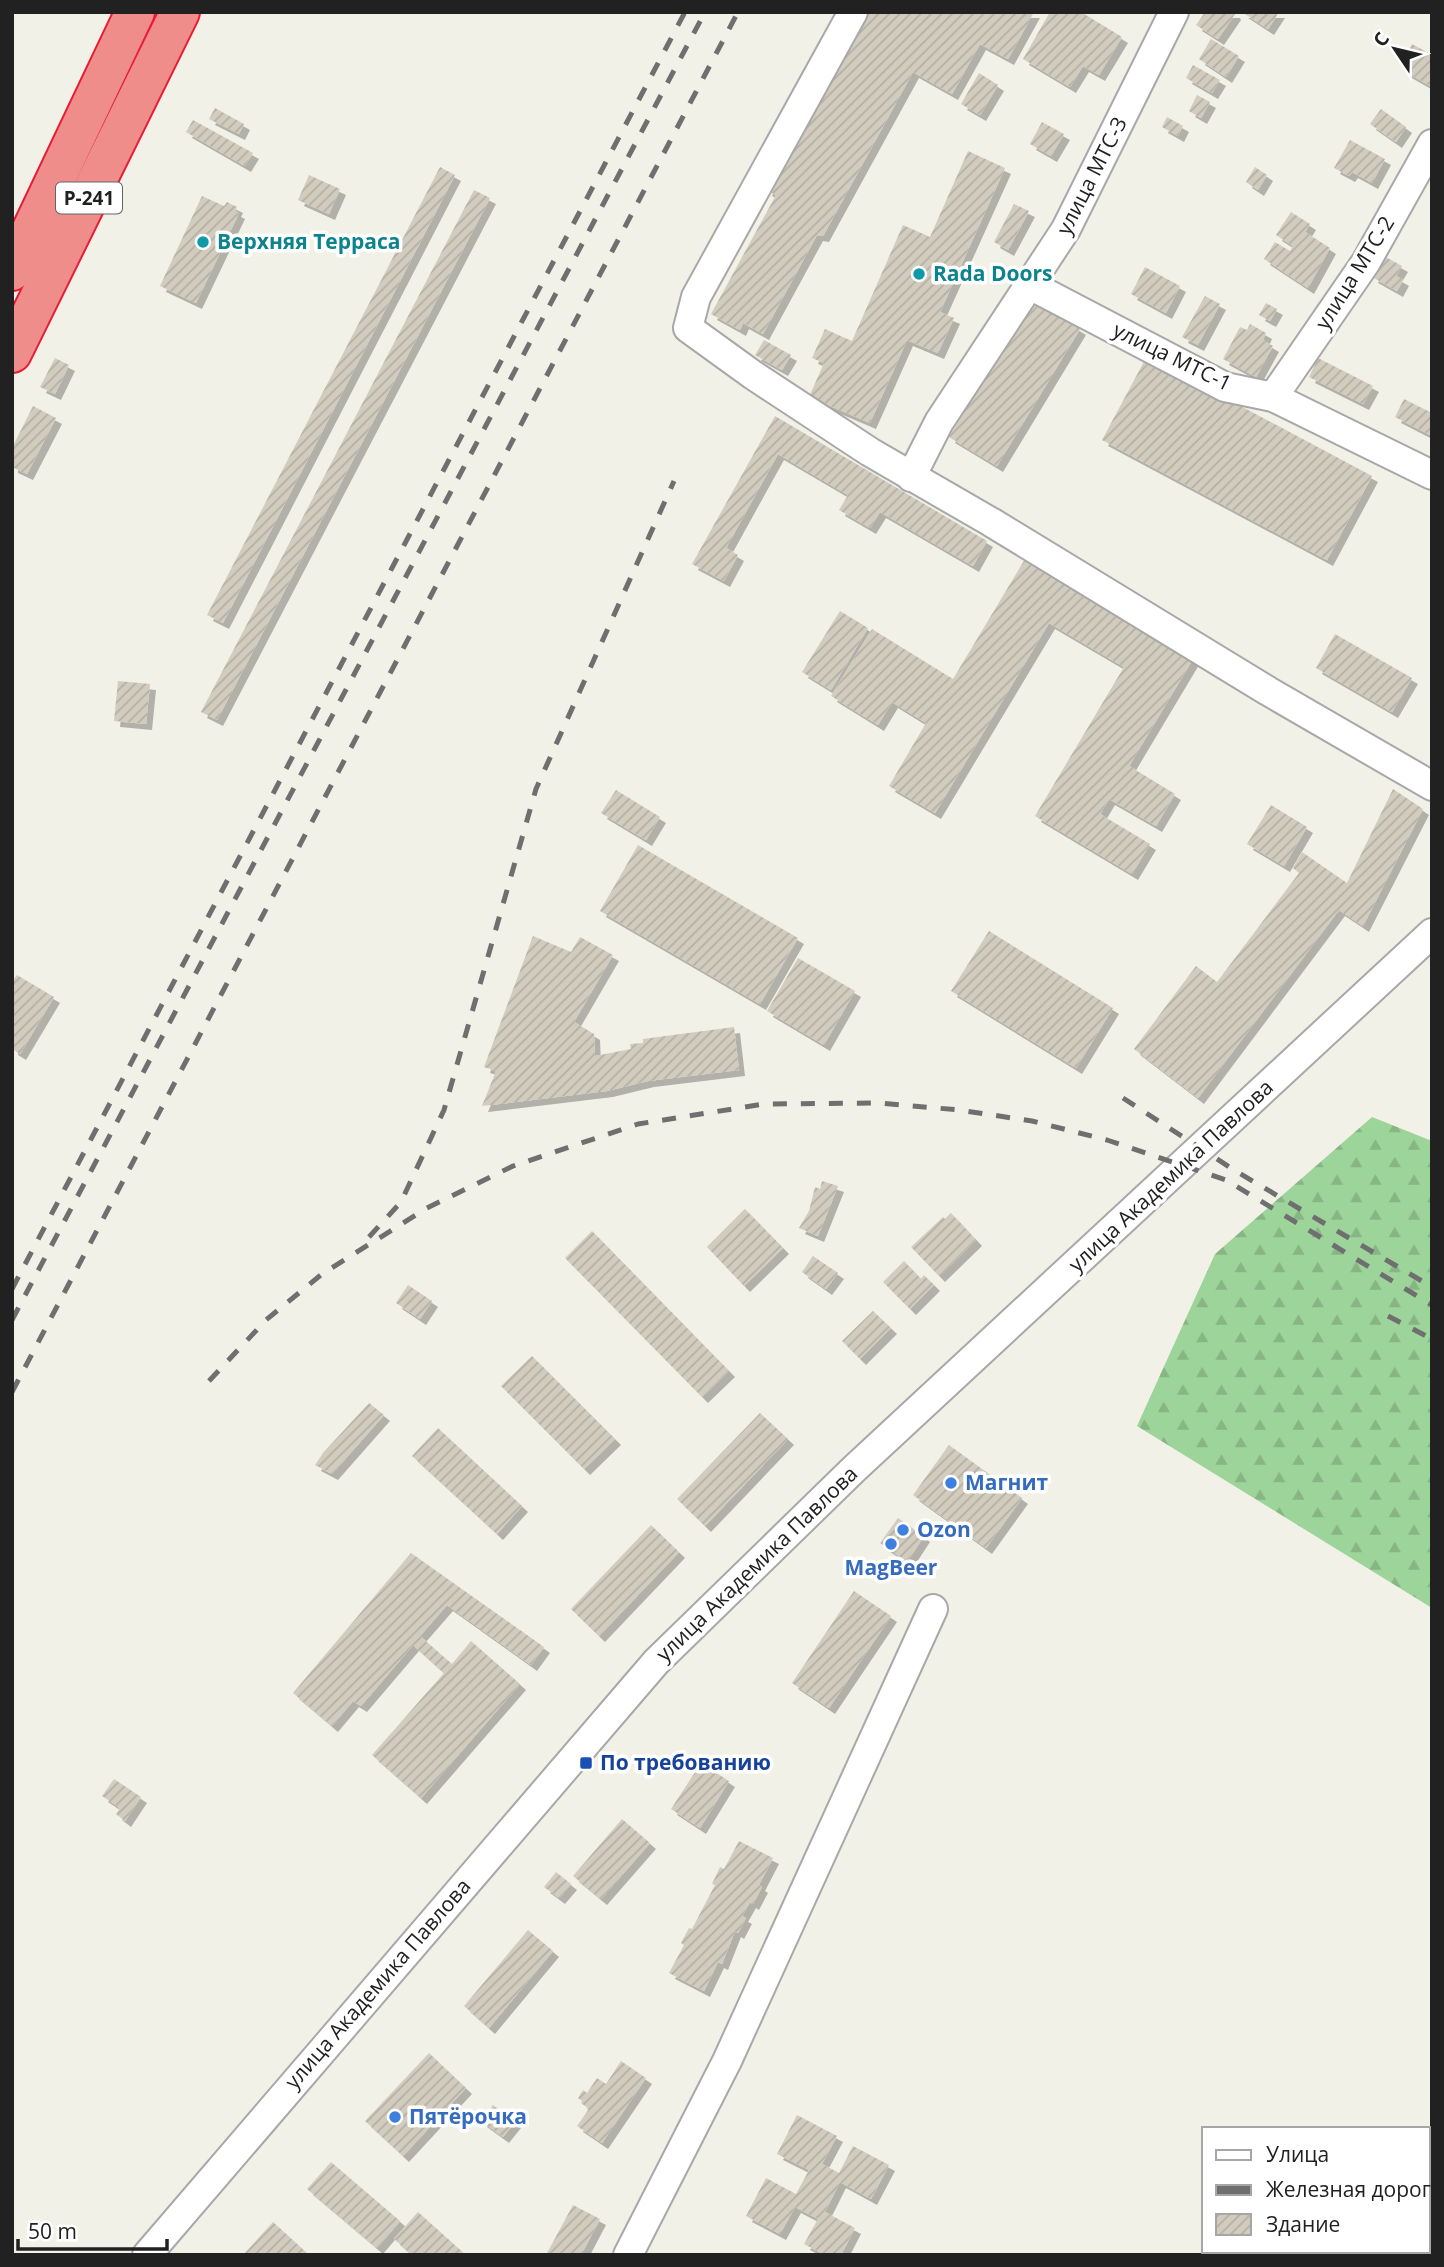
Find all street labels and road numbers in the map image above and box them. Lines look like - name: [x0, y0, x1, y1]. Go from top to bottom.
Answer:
- street label: улица МТС-3: [1049, 112, 1133, 239]
- road number: Р-241: [56, 182, 122, 214]
- street label: улица МТС-2: [1308, 211, 1400, 334]
- street label: улица МТС-1: [1109, 315, 1236, 397]
- street label: улица Академика Павлова: [1062, 1073, 1279, 1278]
- street label: улица Академика Павлова: [649, 1459, 863, 1667]
- street label: улица Академика Павлова: [278, 1872, 476, 2094]

